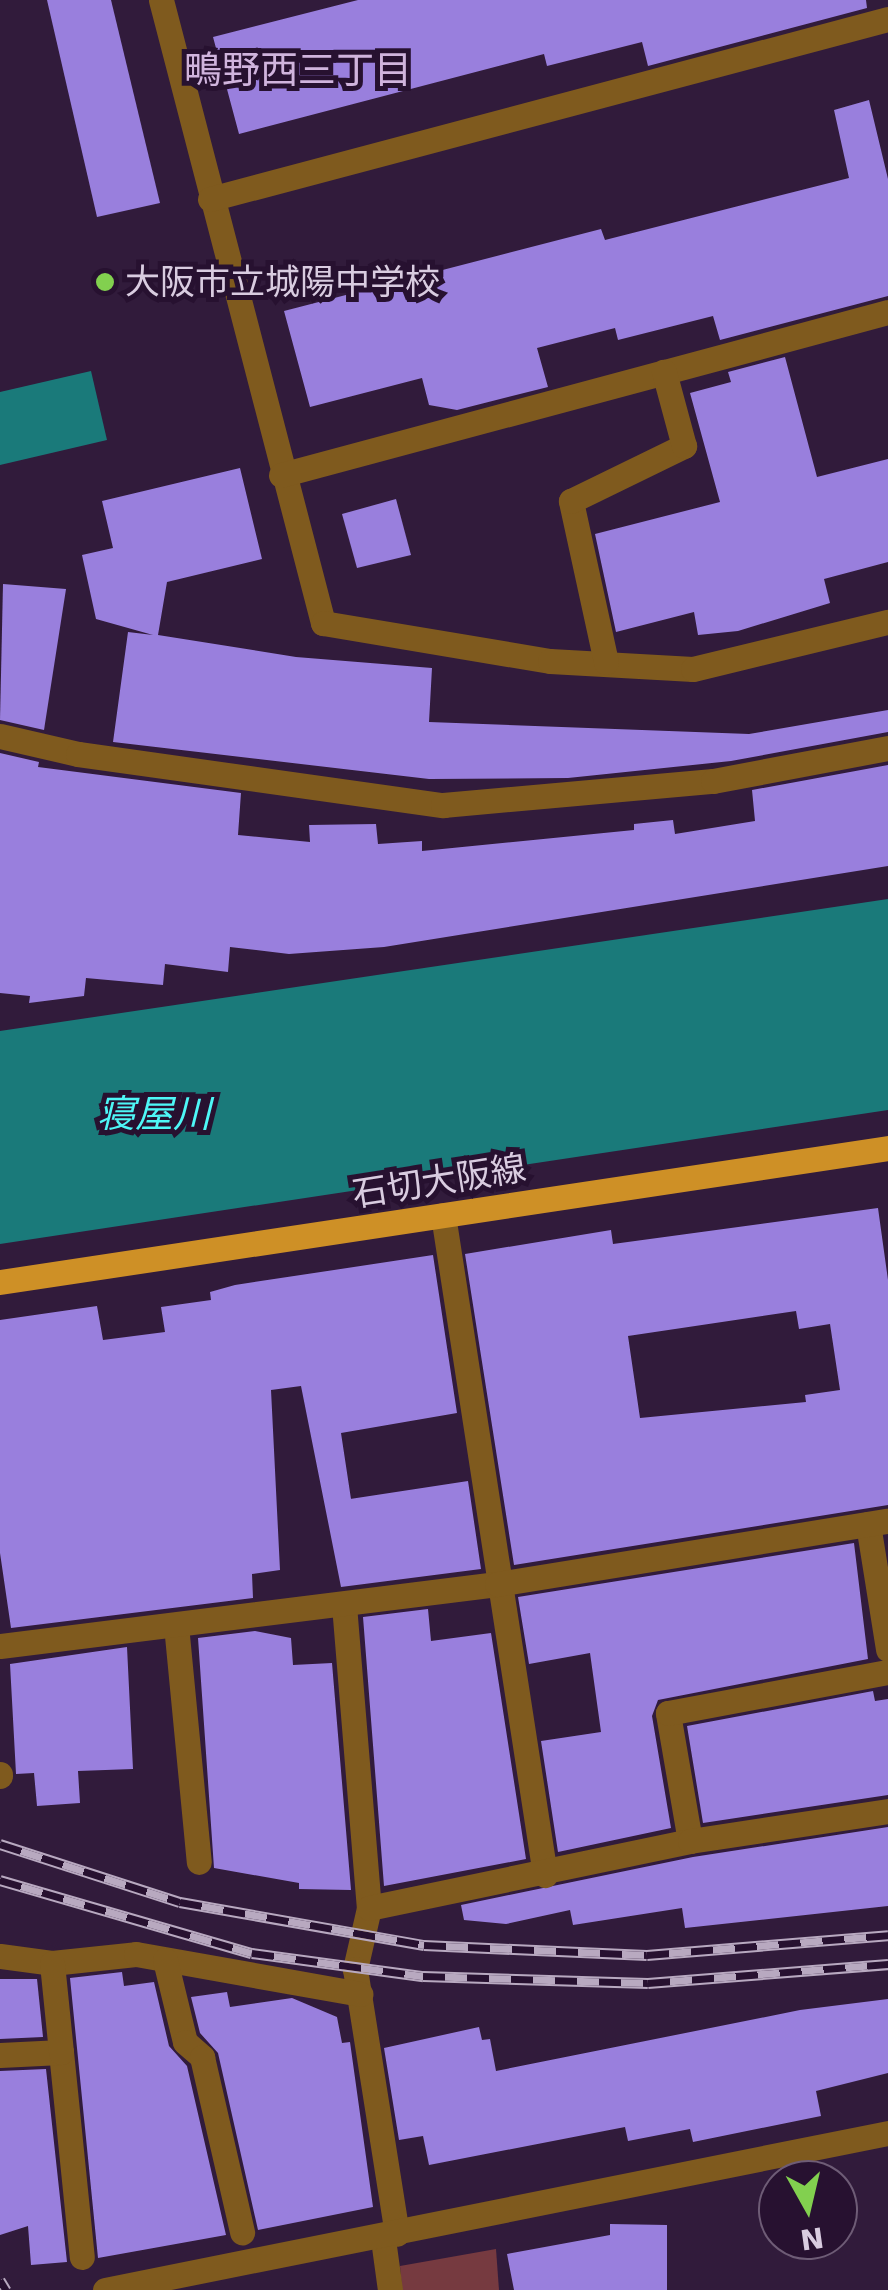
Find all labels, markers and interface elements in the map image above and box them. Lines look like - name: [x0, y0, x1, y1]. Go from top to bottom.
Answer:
- district label: 鴫野西三丁目: [184, 48, 412, 94]
- place label: 大阪市立城陽中学校: [125, 261, 440, 303]
- marker: 大阪市立城陽中学校: [94, 271, 116, 293]
- water label: 寝屋川: [97, 1092, 211, 1138]
- street label: 石切大阪線: [349, 1147, 529, 1215]
- north arrow: [758, 2160, 858, 2260]
- text: N: [798, 2220, 826, 2256]

